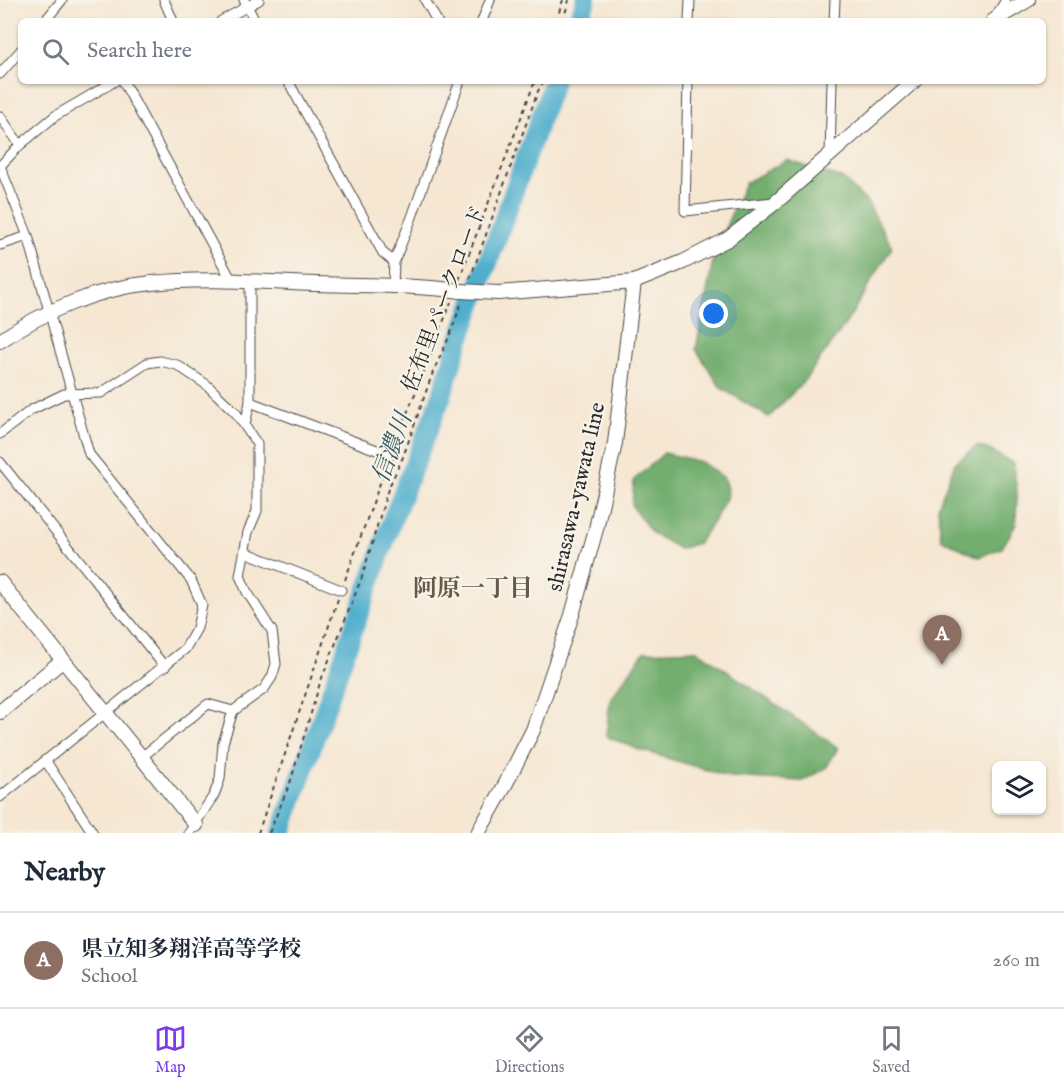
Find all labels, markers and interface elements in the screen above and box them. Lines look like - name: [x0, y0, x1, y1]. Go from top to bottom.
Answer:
- search box: [18, 18, 1046, 84]
- icon: search: [39, 35, 72, 68]
- text: Search here: [87, 37, 192, 65]
- street label: 佐布里パークロード: [396, 202, 494, 396]
- your location: [699, 299, 728, 328]
- street label: shirasawa-yawata line: [542, 400, 612, 594]
- water label: 信濃川: [366, 406, 421, 487]
- district label: 阿原一丁目: [413, 574, 533, 605]
- pin: A: [922, 616, 962, 665]
- map controls: [992, 761, 1046, 815]
- button: layers: [992, 761, 1046, 815]
- text: Nearby: [24, 856, 105, 889]
- text: 県立知多翔洋高等学校: [81, 936, 301, 964]
- text: A: [37, 948, 50, 973]
- text: 260 m: [993, 948, 1040, 973]
- text: School: [81, 964, 137, 989]
- tab: Map: [154, 1022, 187, 1078]
- tab: Directions: [495, 1022, 564, 1078]
- tab: Saved: [872, 1022, 910, 1078]

